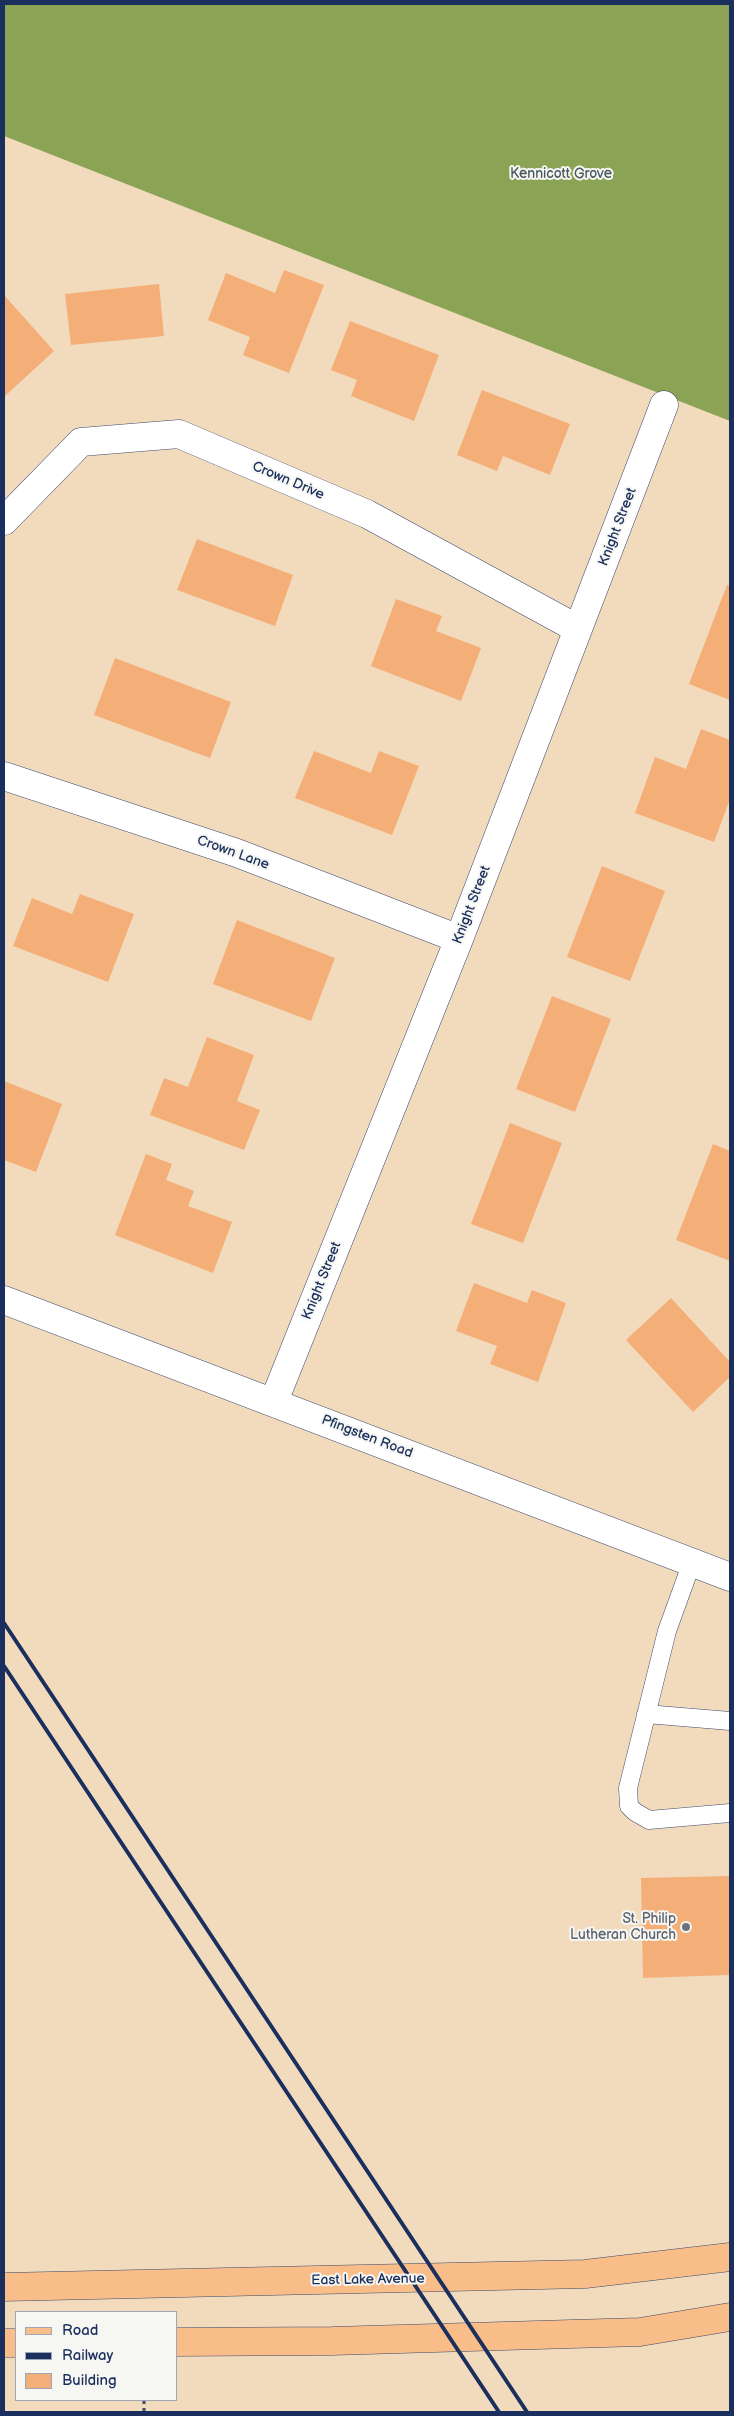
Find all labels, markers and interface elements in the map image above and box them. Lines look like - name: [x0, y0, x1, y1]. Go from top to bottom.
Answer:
- park label: Kennicott Grove: [510, 166, 612, 182]
- street label: Crown Drive: [249, 458, 327, 504]
- street label: Knight Street: [595, 485, 641, 569]
- street label: Crown Lane: [195, 832, 271, 874]
- street label: Knight Street: [449, 863, 495, 947]
- street label: Knight Street: [299, 1240, 345, 1322]
- street label: Pfingsten Road: [319, 1412, 415, 1462]
- place label: St. Philip Lutheran Church: [570, 1911, 676, 1944]
- marker: St. Philip Lutheran Church: [680, 1921, 692, 1933]
- street label: East Lake Avenue: [311, 2271, 425, 2289]
- legend: [15, 2311, 178, 2401]
- text: Road: [62, 2321, 98, 2340]
- text: Railway: [62, 2346, 113, 2365]
- text: Building: [62, 2371, 117, 2390]

